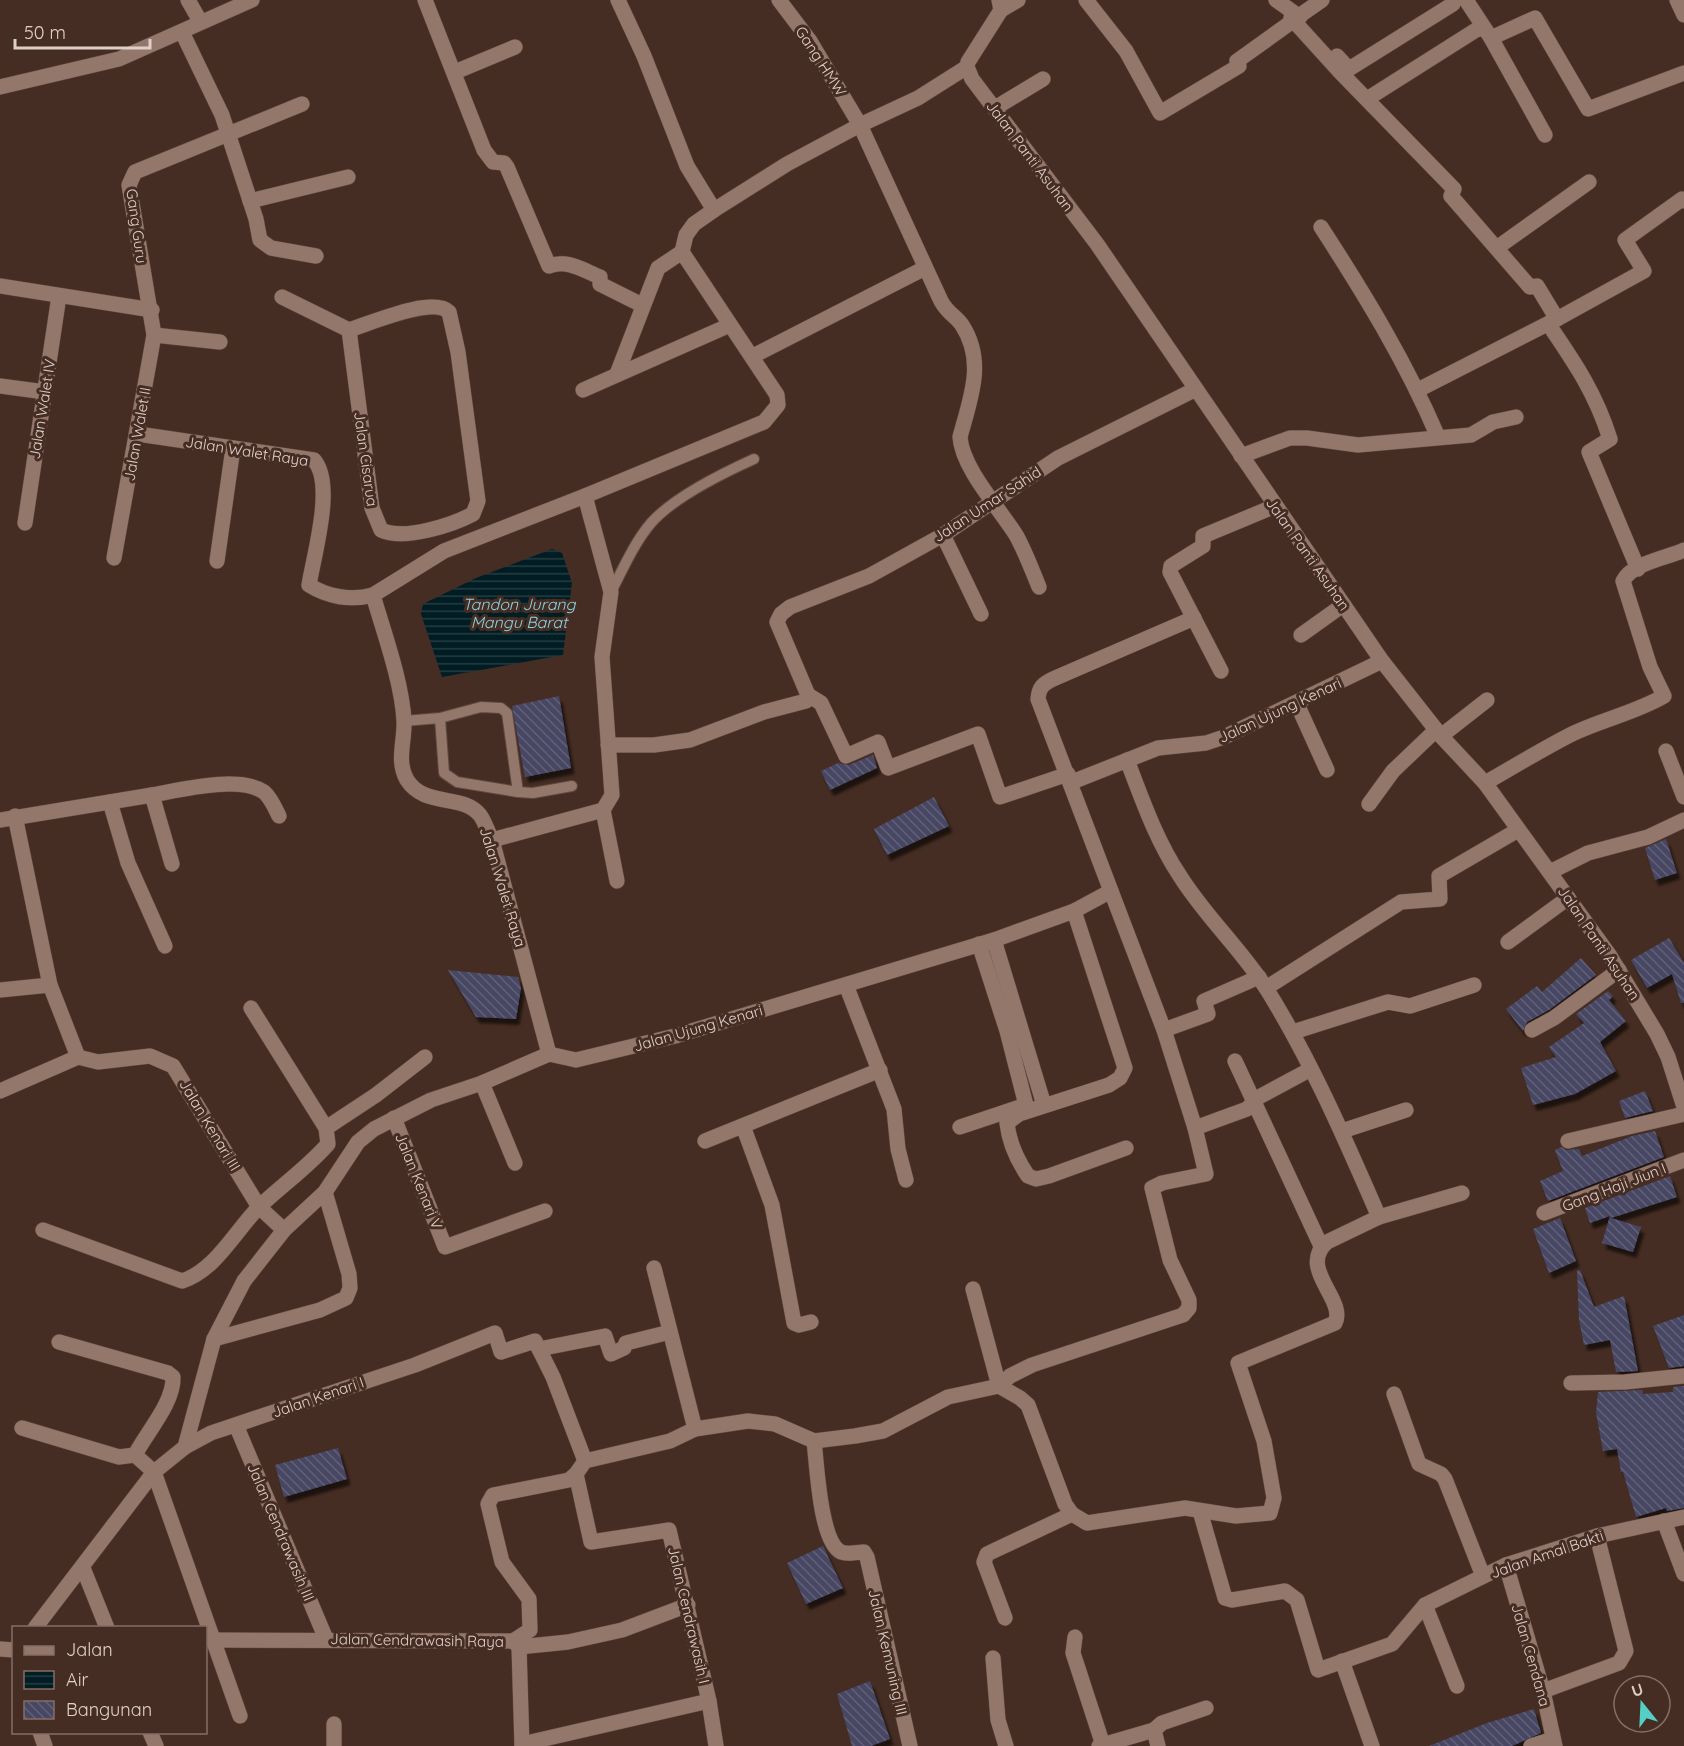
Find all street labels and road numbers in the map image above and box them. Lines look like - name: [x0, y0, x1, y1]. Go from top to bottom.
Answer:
- street label: Gang HMW: [791, 22, 851, 100]
- street label: Jalan Panti Asuhan: [982, 97, 1078, 215]
- street label: Gang Guru: [122, 187, 152, 265]
- street label: Jalan Walet IV: [25, 358, 59, 460]
- street label: Jalan Walet II: [119, 386, 155, 482]
- street label: Jalan Cisarua: [350, 410, 382, 508]
- street label: Jalan Walet Raya: [184, 432, 310, 470]
- street label: Jalan Umar Sahid: [930, 462, 1044, 546]
- street label: Jalan Panti Asuhan: [1262, 494, 1354, 614]
- street label: Jalan Ujung Kenari: [1216, 673, 1344, 747]
- street label: Jalan Walet Raya: [476, 825, 530, 949]
- street label: Jalan Panti Asuhan: [1554, 882, 1644, 1004]
- street label: Jalan Ujung Kenari: [631, 1000, 765, 1056]
- street label: Jalan Kenari III: [175, 1076, 245, 1174]
- street label: Jalan Kenari V: [391, 1130, 447, 1232]
- street label: Gang Haji Jiun I: [1559, 1158, 1669, 1216]
- street label: Jalan Kenari I: [270, 1372, 366, 1422]
- street label: Jalan Cendrawasih III: [243, 1460, 319, 1604]
- street label: Jalan Amal Bakti: [1488, 1526, 1606, 1582]
- street label: Jalan Cendrawasih I: [664, 1544, 714, 1686]
- street label: Jalan Kemuning III: [864, 1587, 912, 1717]
- street label: Jalan Cendana: [1507, 1602, 1555, 1708]
- street label: Jalan Cendrawasih Raya: [330, 1629, 504, 1651]

